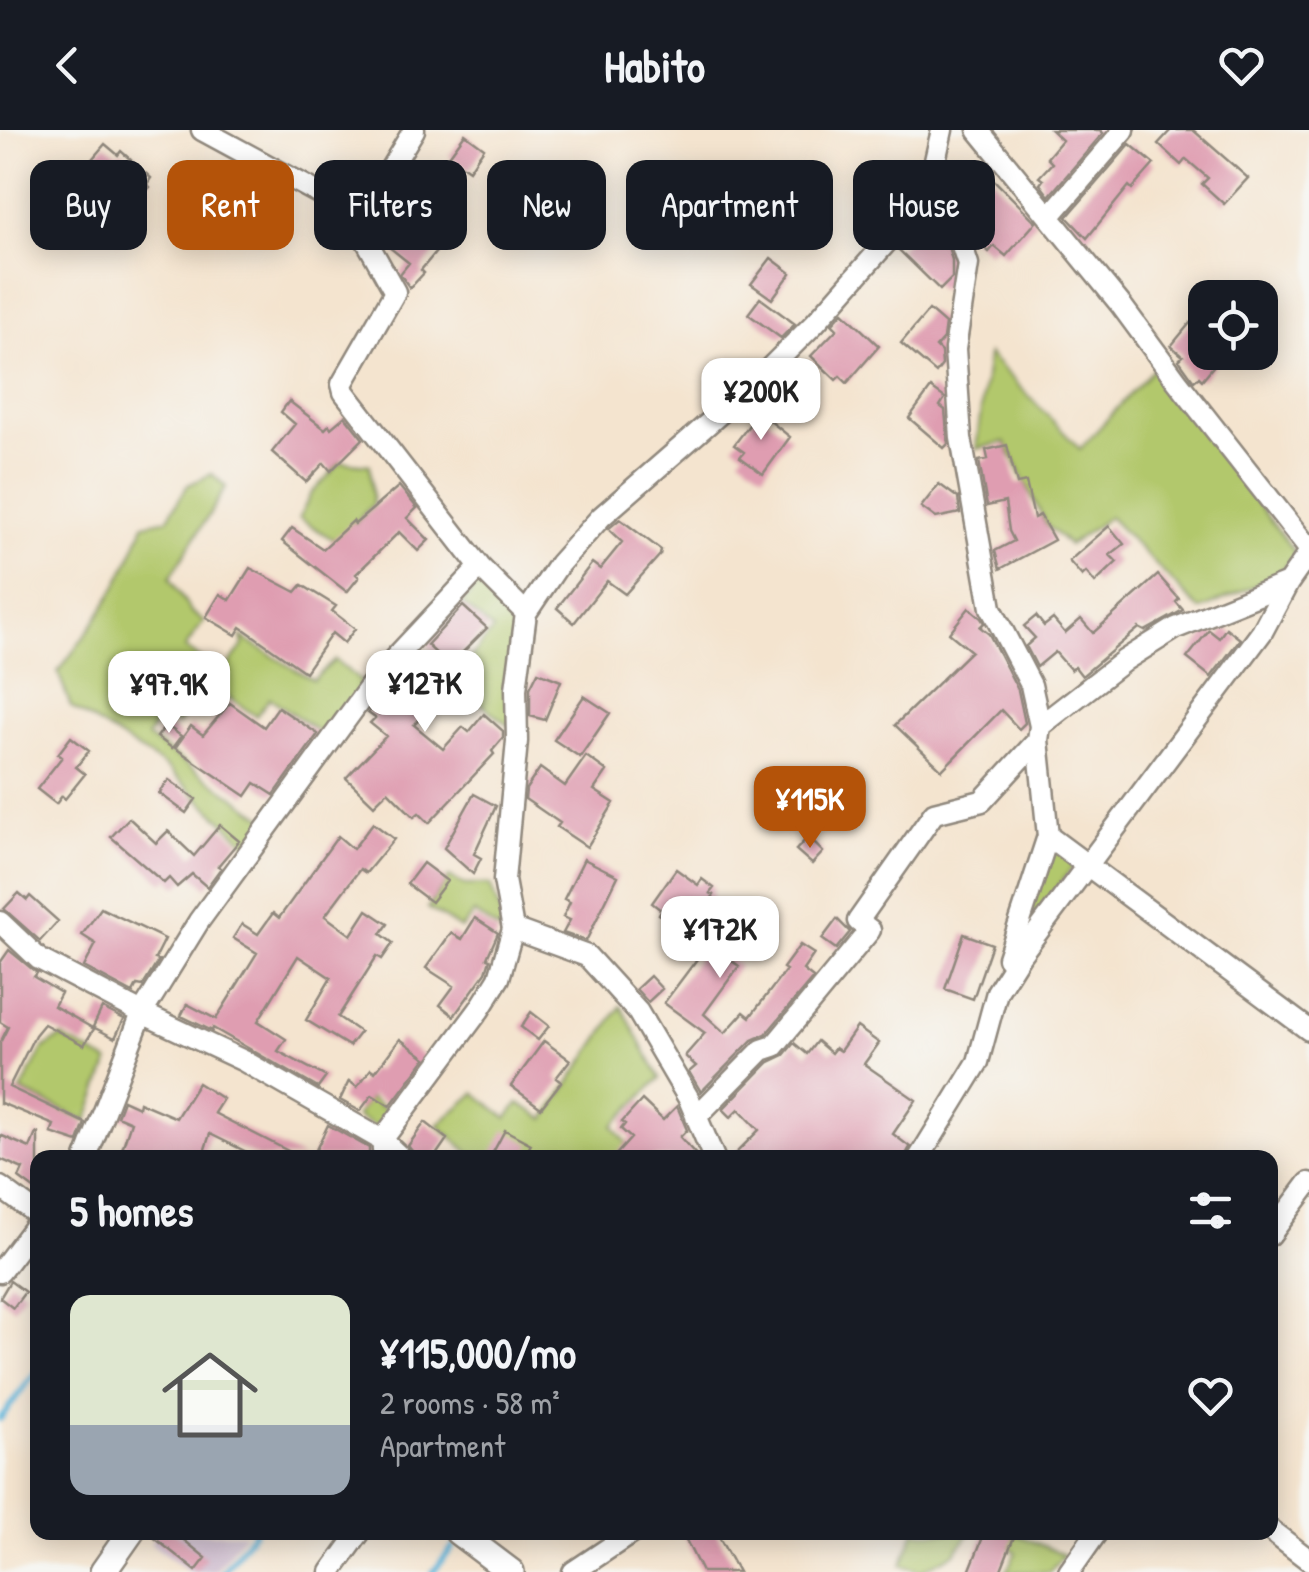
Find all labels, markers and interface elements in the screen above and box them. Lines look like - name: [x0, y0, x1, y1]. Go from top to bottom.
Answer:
- text: Habito: [604, 35, 705, 96]
- icon: back: [40, 38, 95, 93]
- icon: heart: [1214, 38, 1269, 93]
- chip: Buy: [30, 160, 147, 250]
- chip: Rent: [167, 160, 294, 250]
- chip: Filters: [314, 160, 467, 250]
- chip: New: [487, 160, 606, 250]
- chip: Apartment: [626, 160, 833, 250]
- chip: House: [853, 160, 995, 250]
- map controls: [1188, 280, 1278, 370]
- button: locate: [1188, 280, 1278, 370]
- pin: ¥200K: [691, 358, 831, 443]
- text: ¥200K: [723, 369, 799, 412]
- pin: ¥127K: [355, 650, 495, 735]
- pin: ¥97.9K: [88, 651, 250, 736]
- text: ¥127K: [388, 661, 462, 704]
- text: ¥97.9K: [130, 662, 208, 705]
- pin: ¥115K: [740, 766, 880, 851]
- text: ¥115K: [776, 777, 844, 820]
- pin: ¥172K: [650, 896, 790, 981]
- text: ¥172K: [683, 907, 757, 950]
- text: 5 homes: [70, 1182, 193, 1239]
- icon: filters: [1183, 1183, 1238, 1238]
- text: ¥115,000/mo: [380, 1324, 576, 1381]
- icon: home: [150, 1335, 270, 1455]
- icon: heart: [1183, 1368, 1238, 1423]
- text: 2 rooms · 58 m²: [380, 1381, 560, 1424]
- text: Apartment: [380, 1424, 505, 1467]

